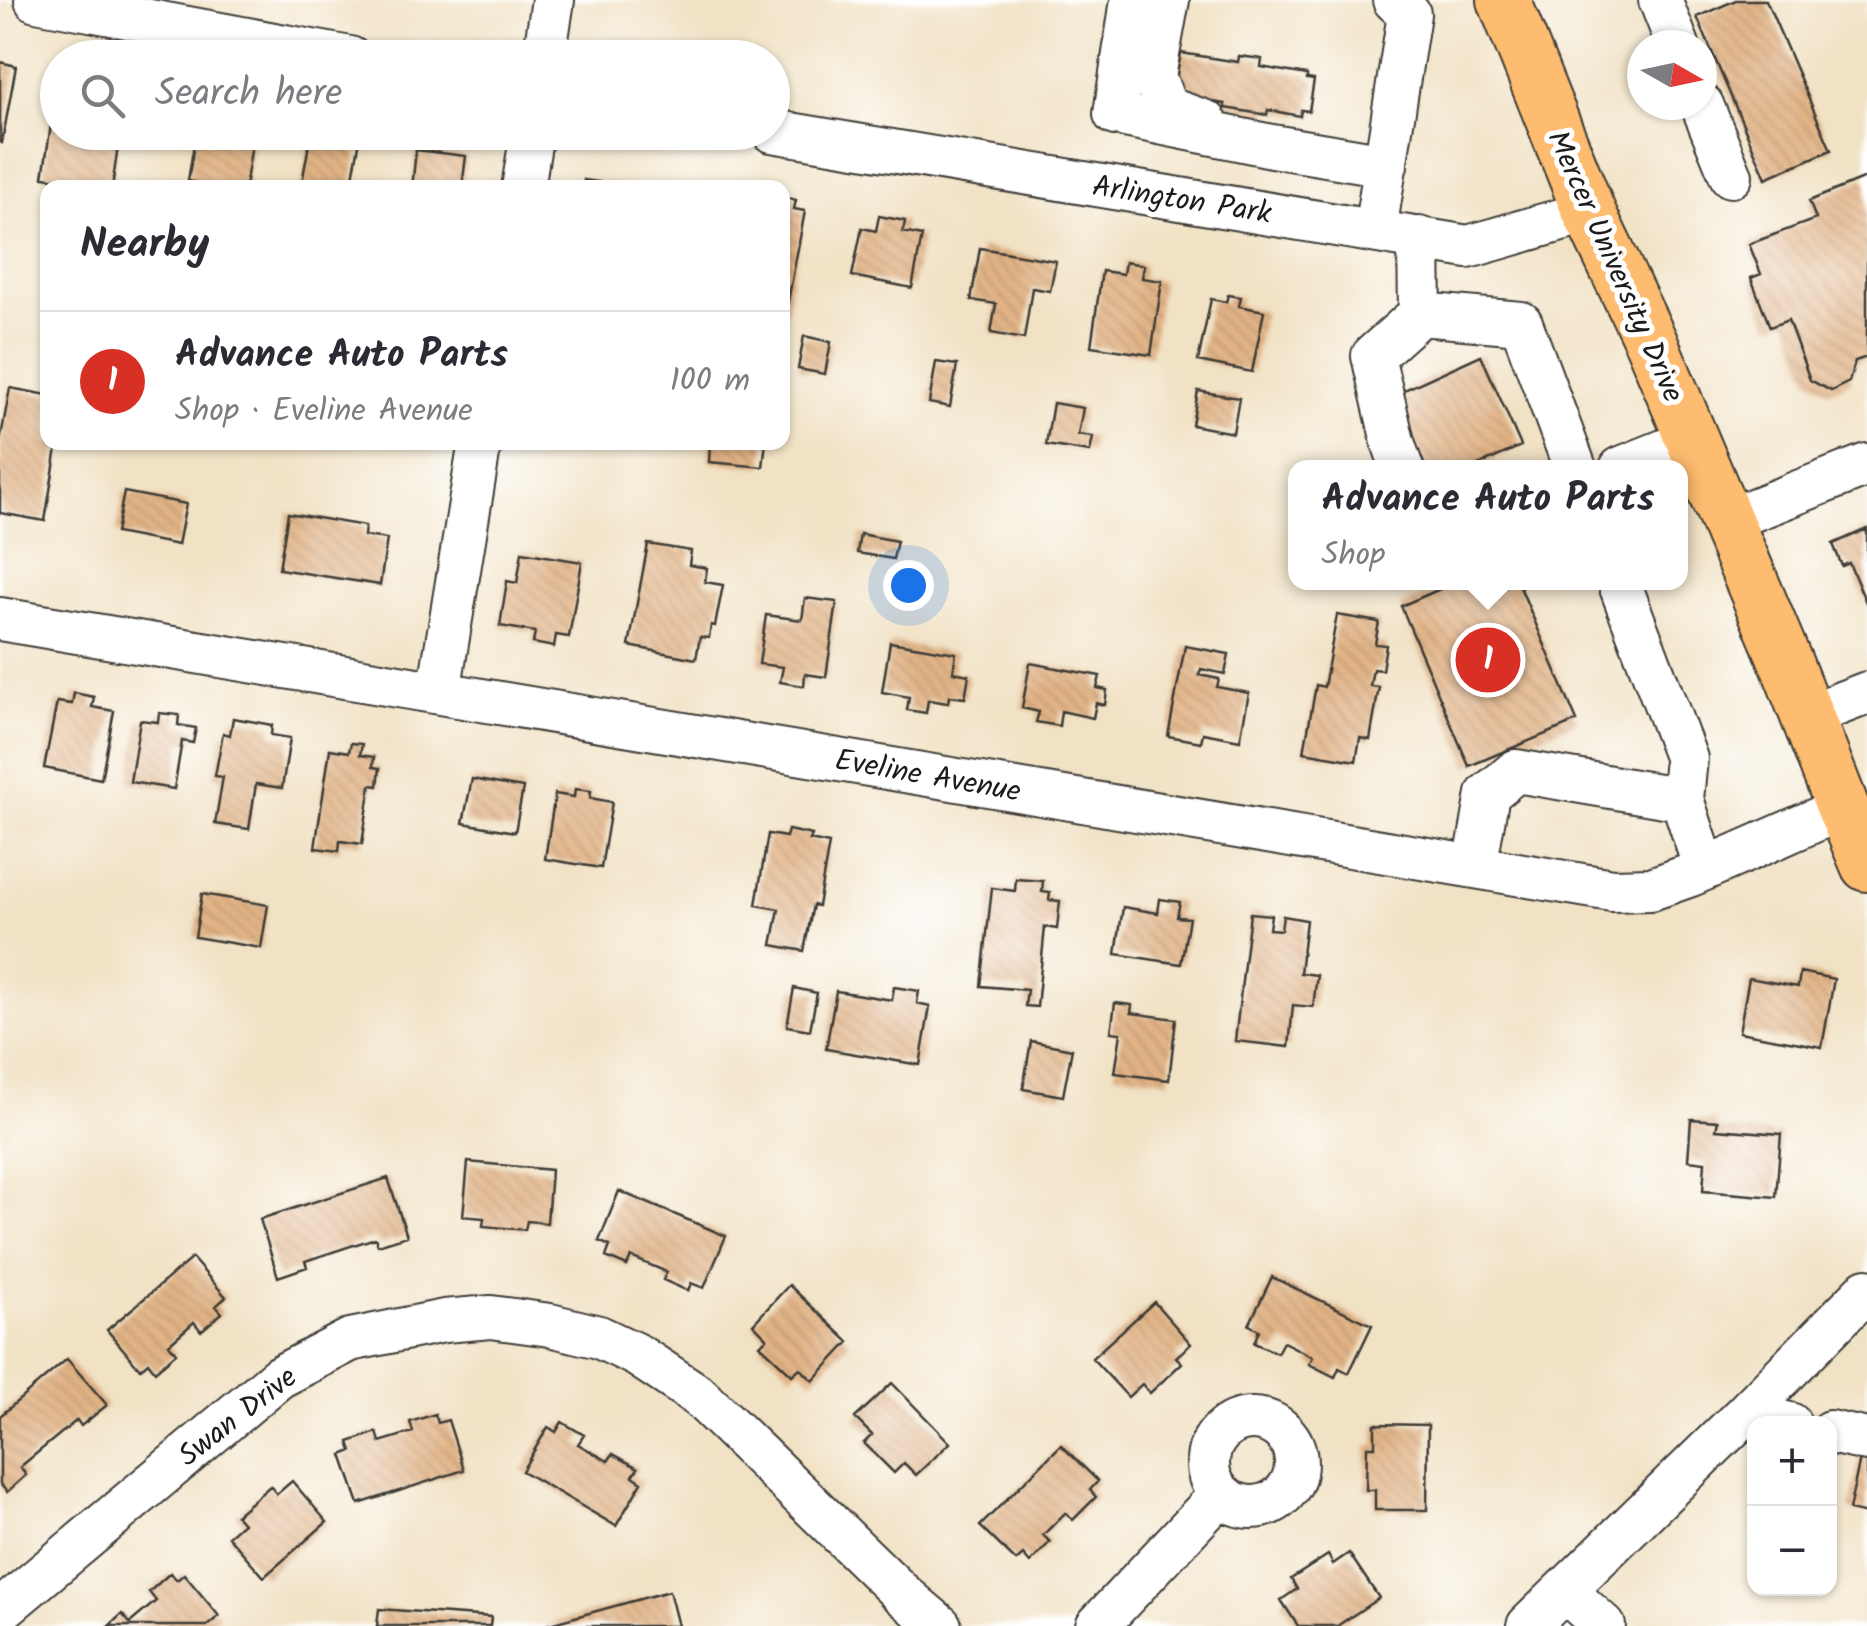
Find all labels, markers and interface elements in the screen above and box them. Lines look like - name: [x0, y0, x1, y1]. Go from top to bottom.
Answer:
- north arrow: [1627, 30, 1717, 120]
- search box: [40, 40, 790, 150]
- text: Search here: [155, 65, 342, 125]
- icon: search: [75, 68, 130, 123]
- street label: Mercer University Drive: [1533, 123, 1696, 411]
- street label: Arlington Park: [1089, 163, 1275, 239]
- text: Nearby: [80, 212, 209, 279]
- text: Advance Auto Parts: [175, 326, 508, 386]
- text: 1: [108, 356, 117, 407]
- text: 100 m: [670, 356, 750, 407]
- text: Shop · Eveline Avenue: [175, 386, 473, 437]
- popup: [1288, 460, 1688, 590]
- text: Advance Auto Parts: [1321, 470, 1655, 530]
- text: Shop: [1321, 530, 1385, 581]
- your location: [883, 560, 934, 611]
- pin: 1: [1456, 622, 1520, 698]
- street label: Eveline Avenue: [831, 737, 1024, 817]
- street label: Swan Drive: [168, 1355, 308, 1480]
- map controls: [1747, 1416, 1837, 1596]
- button: +: [1747, 1416, 1837, 1506]
- button: −: [1747, 1506, 1837, 1596]

